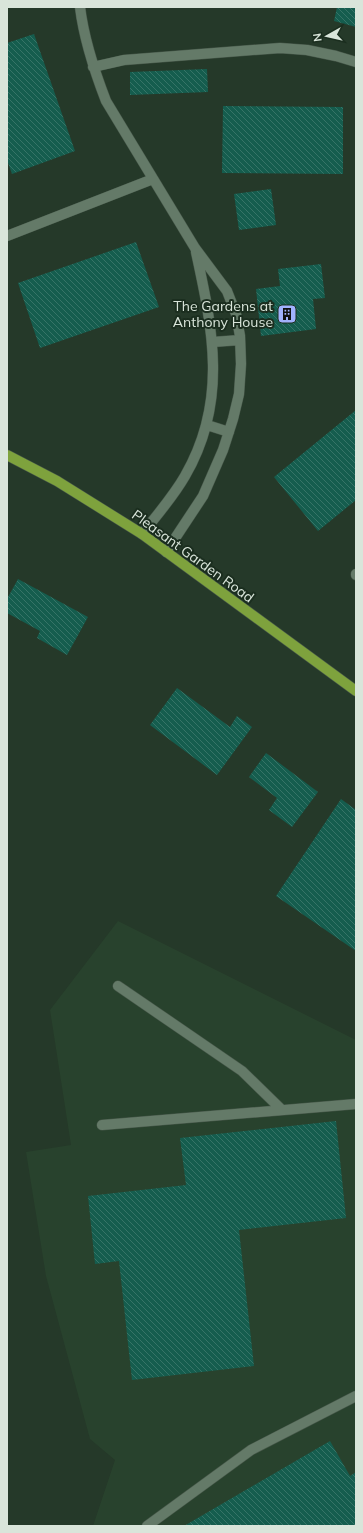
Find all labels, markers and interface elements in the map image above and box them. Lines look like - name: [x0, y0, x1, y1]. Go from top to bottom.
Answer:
- north arrow: [307, 16, 347, 56]
- text: N: [310, 32, 325, 42]
- place label: The Gardens at Anthony House: [173, 297, 273, 331]
- building icon: The Gardens at Anthony House: [276, 303, 298, 325]
- street label: Pleasant Garden Road: [128, 506, 258, 606]

